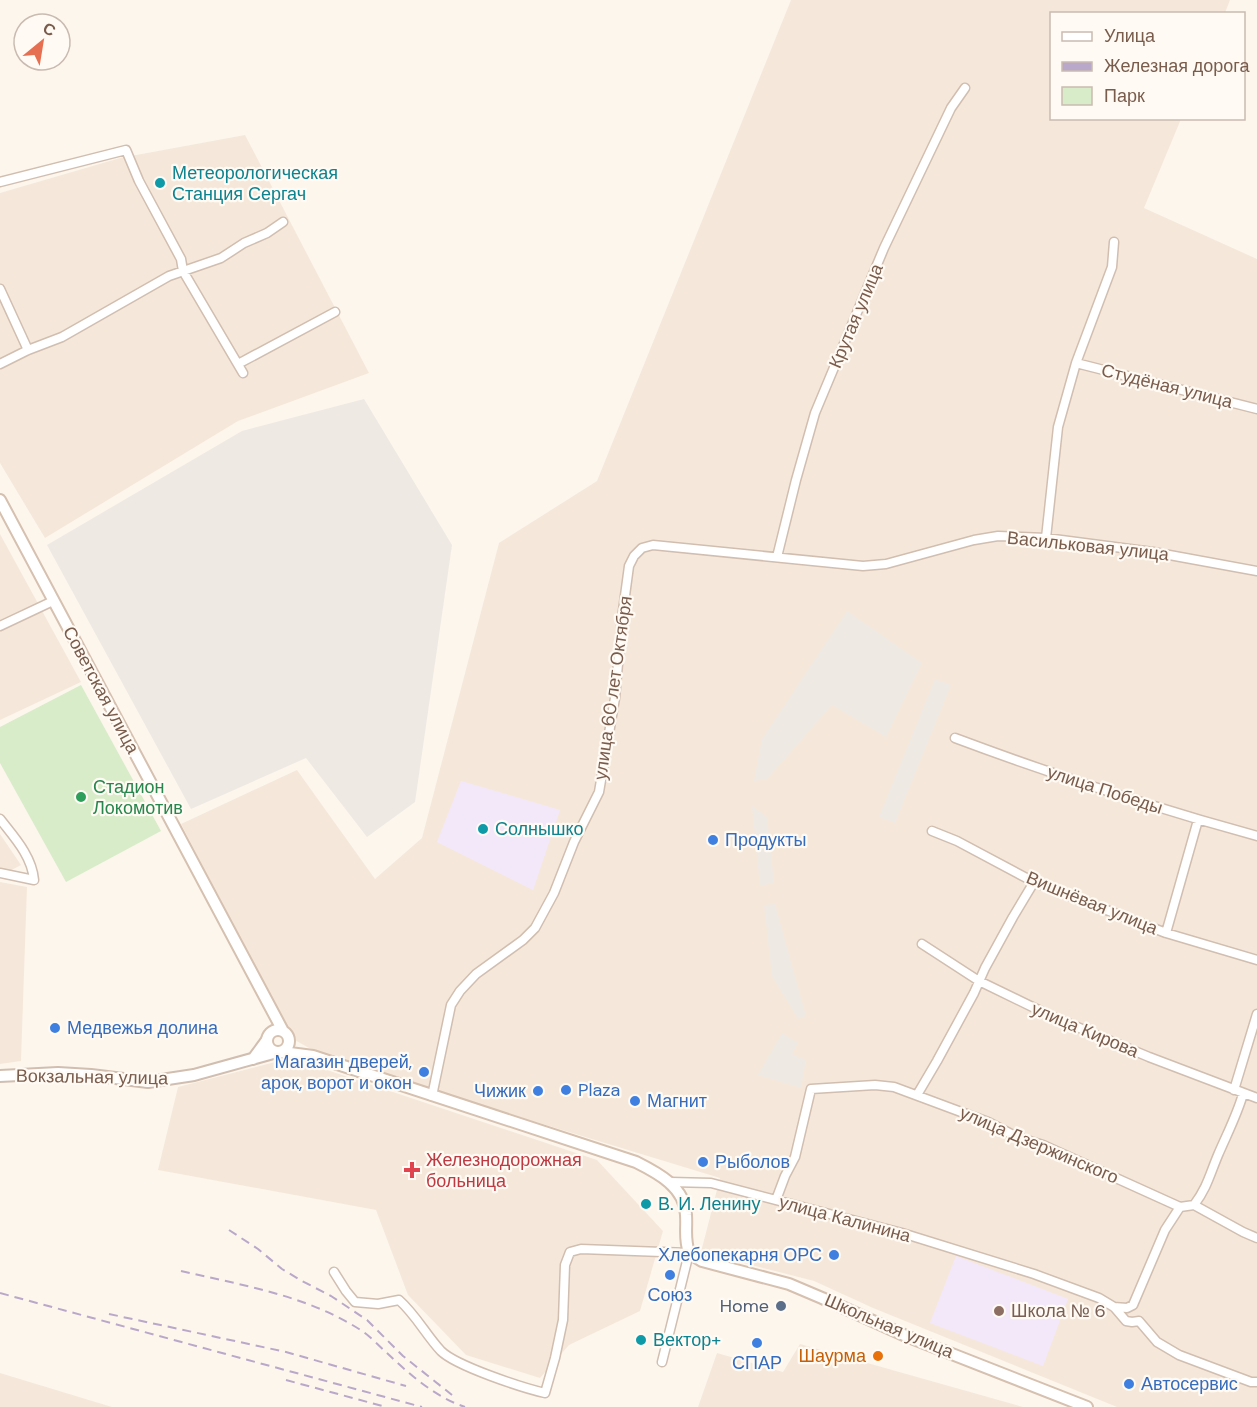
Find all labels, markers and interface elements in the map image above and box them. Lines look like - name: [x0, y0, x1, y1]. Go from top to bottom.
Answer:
- north arrow: [12, 12, 72, 72]
- legend: [1050, 12, 1245, 120]
- text: С: [39, 17, 60, 42]
- text: Улица: [1104, 24, 1156, 48]
- text: Железная дорога: [1104, 54, 1250, 78]
- text: Парк: [1104, 84, 1145, 108]
- place label: Метеорологическая Станция Сергач: [172, 161, 338, 206]
- marker: Метеорологическая Станция Сергач: [153, 176, 167, 190]
- street label: Крутая улица: [823, 259, 889, 372]
- street label: Студёная улица: [1099, 358, 1236, 414]
- street label: Васильковая улица: [1006, 526, 1171, 567]
- street label: улица 60 лет Октября: [588, 594, 638, 782]
- street label: Советская улица: [57, 622, 145, 759]
- street label: улица Победы: [1044, 760, 1166, 820]
- place label: Стадион Локомотив: [93, 775, 183, 820]
- marker: Стадион Локомотив: [74, 790, 88, 804]
- place label: Солнышко: [495, 817, 584, 841]
- marker: Солнышко: [476, 822, 490, 836]
- place label: Продукты: [725, 828, 806, 852]
- marker: Продукты: [706, 833, 720, 847]
- street label: Вишнёвая улица: [1023, 866, 1162, 941]
- street label: улица Кирова: [1028, 997, 1143, 1064]
- place label: Медвежья долина: [67, 1016, 219, 1040]
- marker: Медвежья долина: [48, 1021, 62, 1035]
- place label: Магазин дверей, арок, ворот и окон: [261, 1050, 412, 1095]
- street label: Вокзальная улица: [16, 1064, 169, 1090]
- marker: Магазин дверей, арок, ворот и окон: [417, 1065, 431, 1079]
- place label: Plaza: [578, 1078, 620, 1102]
- place label: Чижик: [474, 1079, 526, 1103]
- marker: Plaza: [559, 1083, 573, 1097]
- marker: Чижик: [531, 1084, 545, 1098]
- place label: Магнит: [647, 1089, 707, 1113]
- marker: Магнит: [628, 1094, 642, 1108]
- street label: улица Дзержинского: [956, 1101, 1122, 1189]
- place label: Железнодорожная больница: [426, 1148, 582, 1193]
- place label: Рыболов: [715, 1150, 790, 1174]
- marker: Рыболов: [696, 1155, 710, 1169]
- marker: Железнодорожная больница: [403, 1161, 421, 1179]
- street label: улица Калинина: [777, 1190, 914, 1248]
- place label: В. И. Ленину: [658, 1192, 760, 1216]
- marker: В. И. Ленину: [639, 1197, 653, 1211]
- place label: Хлебопекарня ОРС: [658, 1243, 822, 1267]
- marker: Хлебопекарня ОРС: [827, 1248, 841, 1262]
- marker: Союз: [663, 1268, 677, 1282]
- place label: Союз: [648, 1283, 692, 1307]
- street label: Школьная улица: [821, 1288, 958, 1364]
- place label: Home: [720, 1294, 769, 1318]
- marker: Home: [774, 1299, 788, 1313]
- place label: Школа № 6: [1011, 1299, 1106, 1323]
- marker: Школа № 6: [992, 1304, 1006, 1318]
- place label: Вектор+: [653, 1328, 721, 1352]
- marker: Вектор+: [634, 1333, 648, 1347]
- marker: СПАР: [750, 1336, 764, 1350]
- place label: Шаурма: [799, 1344, 867, 1368]
- marker: Шаурма: [871, 1349, 885, 1363]
- place label: СПАР: [732, 1351, 782, 1375]
- place label: Автосервис: [1141, 1372, 1238, 1396]
- marker: Автосервис: [1122, 1377, 1136, 1391]

